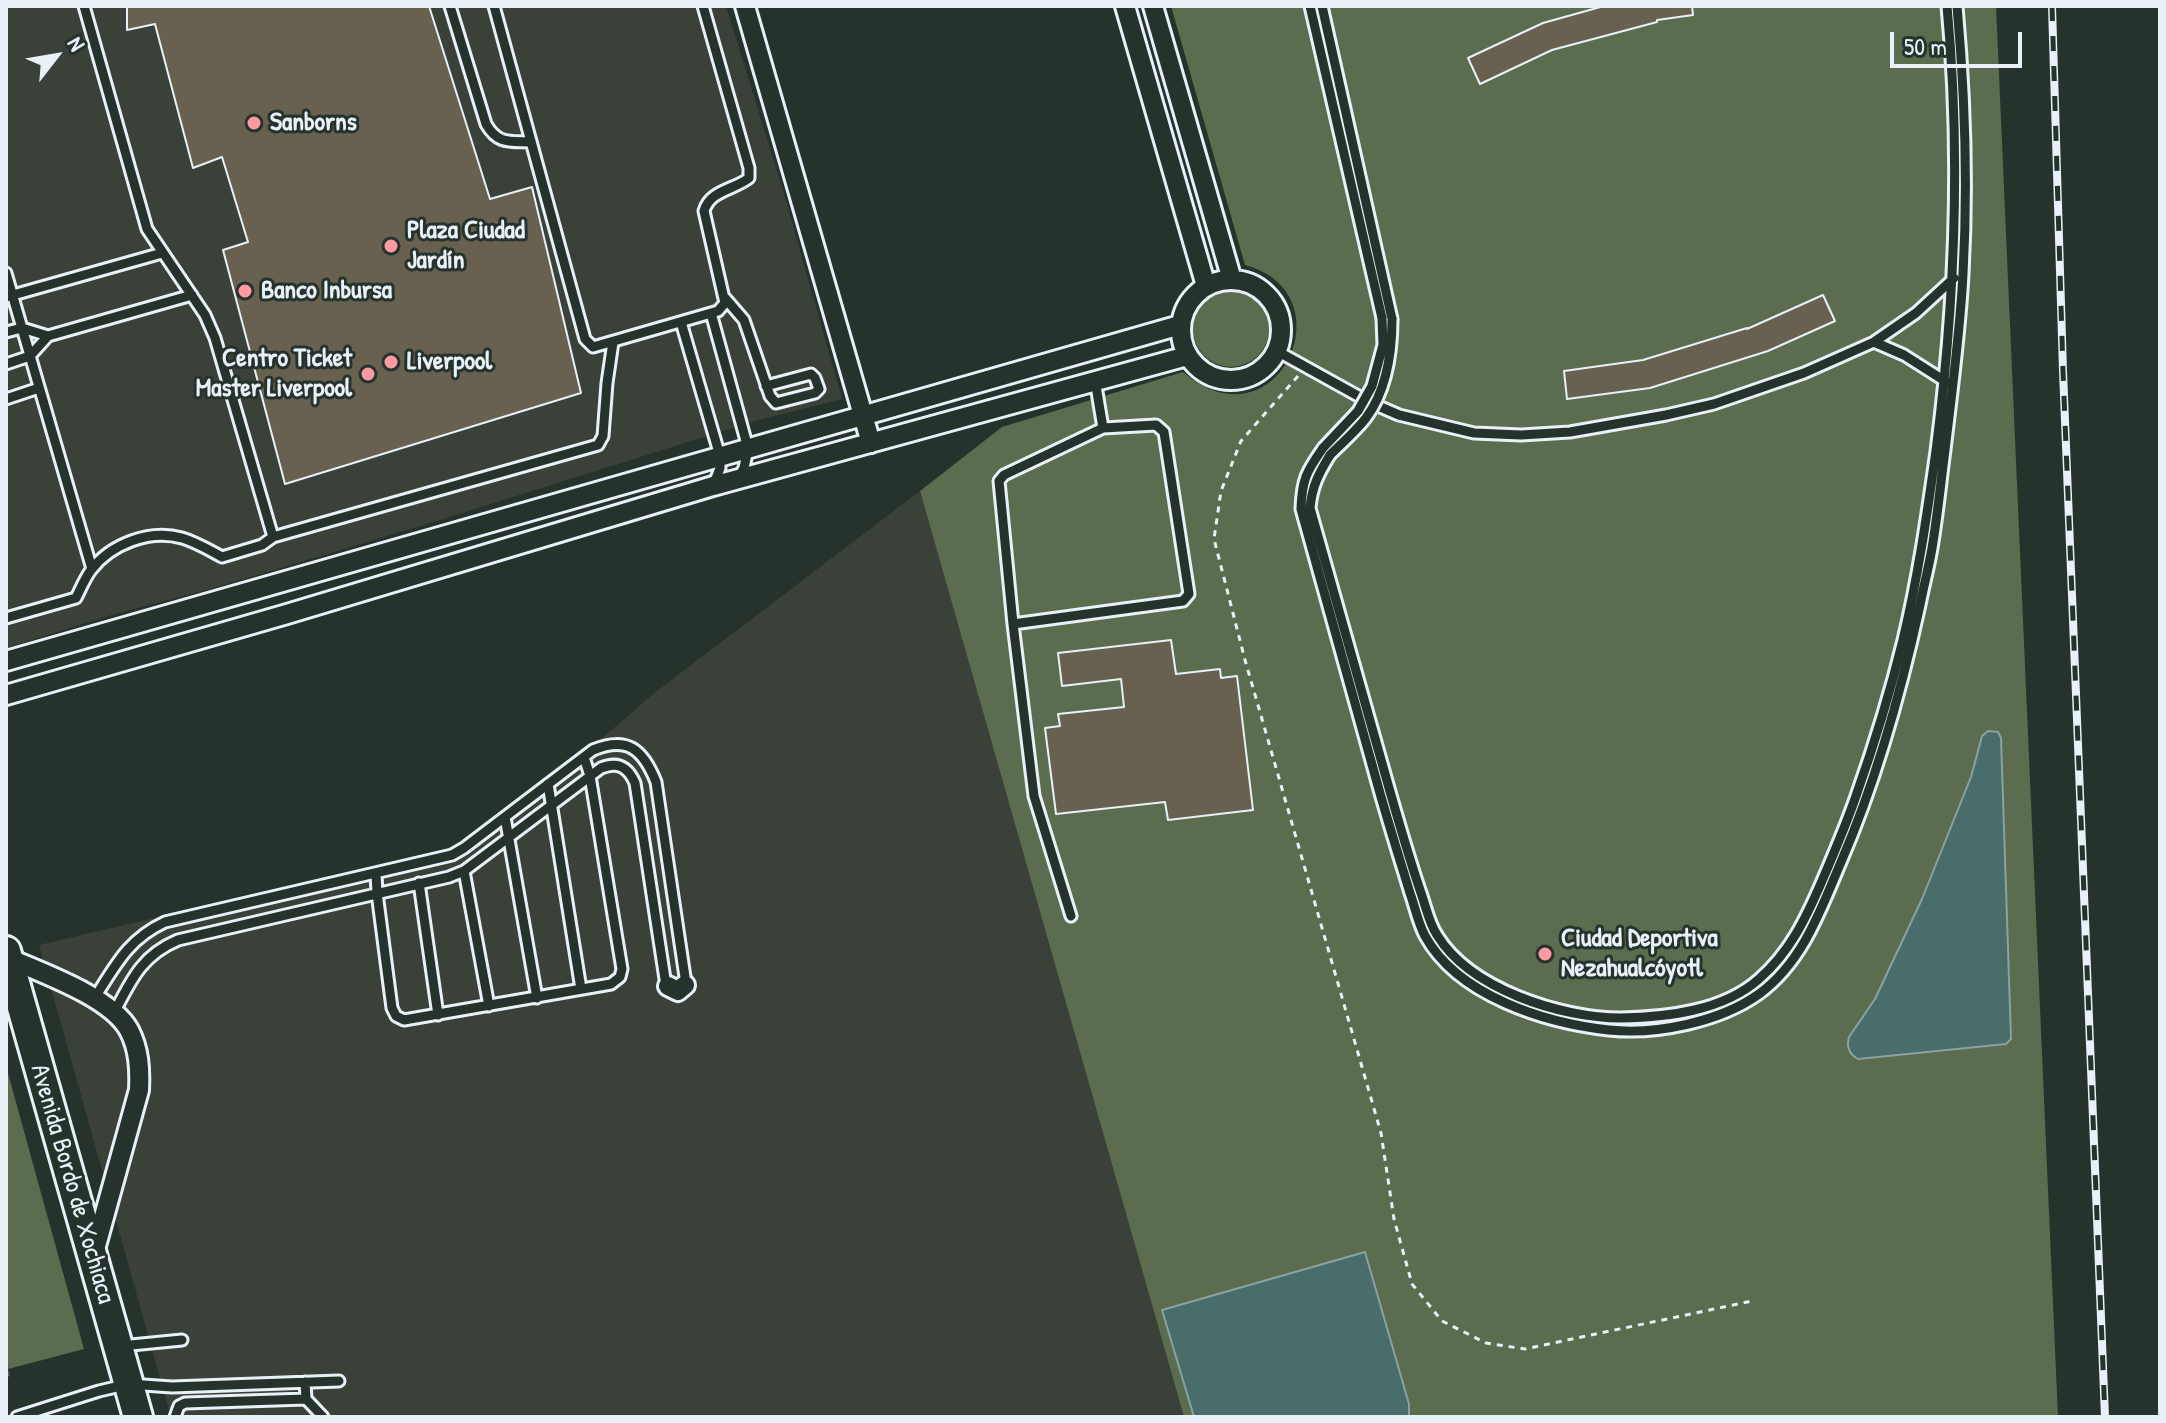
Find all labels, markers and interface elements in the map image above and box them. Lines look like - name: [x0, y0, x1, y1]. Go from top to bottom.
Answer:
- north arrow: [16, 16, 96, 96]
- scale bar: [1894, 16, 2026, 66]
- text: 50 m: [1904, 30, 1947, 62]
- text: N: [61, 31, 92, 56]
- place label: Sanborns: [270, 107, 357, 139]
- marker: Sanborns: [245, 114, 263, 132]
- place label: Plaza Ciudad Jardín: [407, 215, 525, 276]
- marker: Plaza Ciudad Jardín: [382, 237, 400, 255]
- place label: Banco Inbursa: [261, 275, 392, 307]
- marker: Banco Inbursa: [236, 282, 254, 300]
- place label: Centro Ticket Master Liverpool: [196, 343, 352, 404]
- place label: Liverpool: [407, 346, 492, 378]
- marker: Liverpool: [382, 353, 400, 371]
- marker: Centro Ticket Master Liverpool: [359, 365, 377, 383]
- place label: Ciudad Deportiva Nezahualcóyotl: [1561, 923, 1718, 984]
- marker: Ciudad Deportiva Nezahualcóyotl: [1536, 945, 1554, 963]
- street label: Avenida Bordo de Xochiaca: [23, 1061, 121, 1307]

